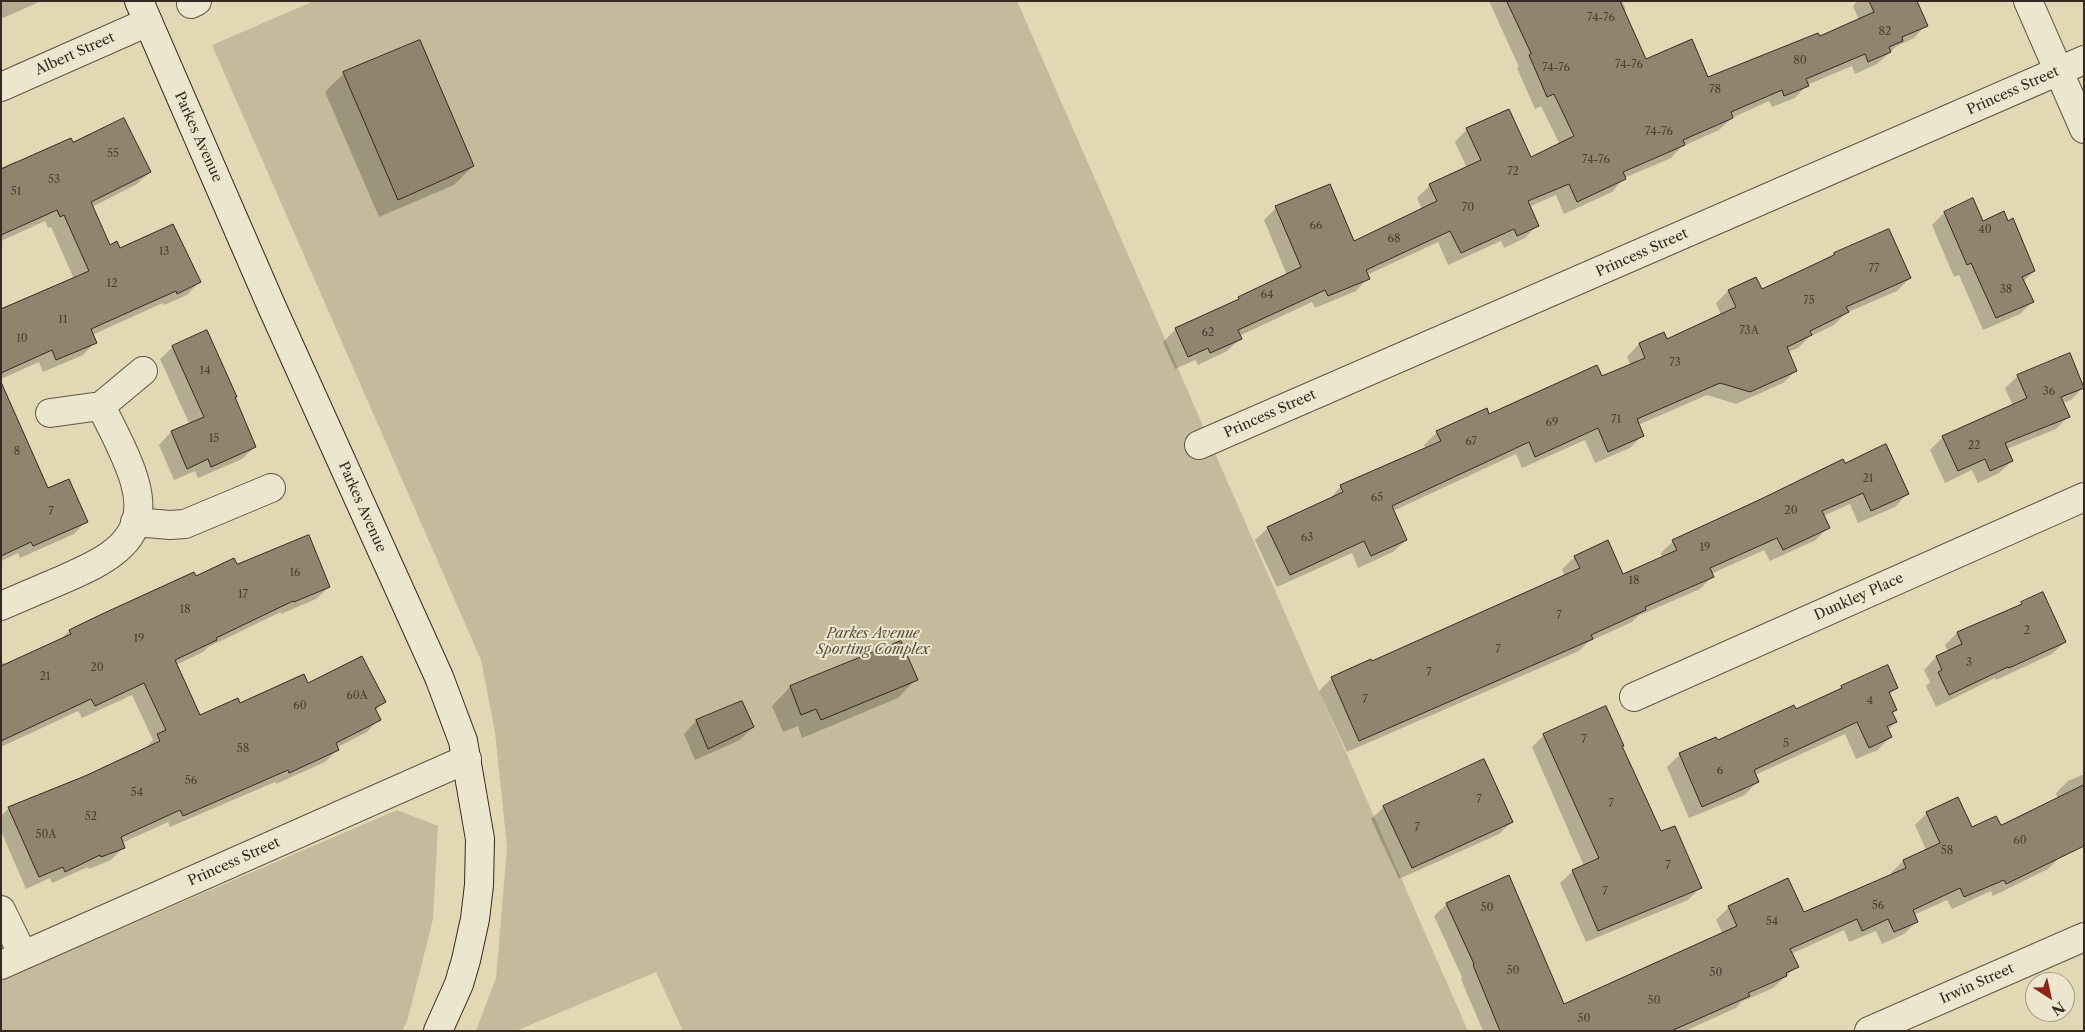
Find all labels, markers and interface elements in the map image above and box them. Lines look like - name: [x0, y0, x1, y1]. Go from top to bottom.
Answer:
- house number: 74-76: [1587, 11, 1615, 25]
- house number: 82: [1879, 25, 1891, 39]
- street label: Albert Street: [33, 29, 117, 79]
- house number: 80: [1793, 54, 1807, 68]
- house number: 74-76: [1615, 58, 1643, 72]
- house number: 74-76: [1542, 61, 1570, 75]
- street label: Princess Street: [1964, 63, 2062, 119]
- house number: 78: [1709, 83, 1721, 97]
- street label: Parkes Avenue: [171, 89, 225, 185]
- house number: 74-76: [1645, 125, 1673, 139]
- house number: 55: [107, 147, 119, 161]
- house number: 74-76: [1582, 153, 1610, 167]
- house number: 72: [1507, 165, 1519, 179]
- house number: 53: [48, 173, 60, 187]
- house number: 51: [11, 185, 21, 199]
- house number: 70: [1462, 201, 1474, 215]
- house number: 66: [1310, 219, 1322, 233]
- house number: 40: [1978, 223, 1992, 237]
- street label: Princess Street: [1593, 225, 1691, 281]
- house number: 68: [1388, 232, 1400, 246]
- house number: 13: [159, 245, 169, 259]
- house number: 77: [1869, 262, 1879, 276]
- house number: 12: [107, 277, 117, 291]
- house number: 38: [2000, 283, 2012, 297]
- house number: 64: [1261, 288, 1273, 302]
- house number: 75: [1803, 294, 1815, 308]
- house number: 11: [58, 313, 68, 327]
- house number: 73A: [1739, 324, 1759, 338]
- house number: 62: [1202, 326, 1214, 340]
- house number: 10: [16, 332, 28, 346]
- house number: 73: [1669, 356, 1681, 370]
- house number: 14: [200, 364, 210, 378]
- house number: 36: [2043, 385, 2055, 399]
- street label: Princess Street: [1221, 386, 1319, 442]
- house number: 71: [1611, 413, 1621, 427]
- house number: 69: [1546, 416, 1558, 430]
- house number: 15: [209, 432, 219, 446]
- house number: 67: [1465, 435, 1477, 449]
- house number: 22: [1968, 439, 1980, 453]
- house number: 8: [14, 445, 20, 459]
- street label: Parkes Avenue: [335, 459, 389, 555]
- house number: 21: [1863, 472, 1873, 486]
- house number: 65: [1371, 491, 1383, 505]
- house number: 20: [1784, 504, 1798, 518]
- house number: 7: [48, 505, 54, 519]
- house number: 63: [1301, 531, 1313, 545]
- house number: 19: [1699, 541, 1711, 555]
- house number: 16: [289, 566, 301, 580]
- street label: Dunkley Place: [1812, 570, 1906, 624]
- house number: 18: [1628, 574, 1640, 588]
- house number: 17: [238, 588, 248, 602]
- house number: 18: [179, 603, 191, 617]
- house number: 7: [1556, 609, 1562, 623]
- house number: 2: [2024, 624, 2030, 638]
- park label: Parkes Avenue Sporting Complex: [816, 626, 930, 658]
- house number: 19: [133, 632, 145, 646]
- house number: 7: [1495, 643, 1501, 657]
- house number: 3: [1966, 656, 1972, 670]
- house number: 20: [90, 661, 104, 675]
- house number: 7: [1426, 666, 1432, 680]
- house number: 21: [40, 670, 50, 684]
- house number: 60A: [346, 689, 368, 703]
- house number: 7: [1362, 693, 1368, 707]
- house number: 4: [1867, 694, 1873, 708]
- house number: 60: [293, 699, 307, 713]
- house number: 7: [1581, 733, 1587, 747]
- house number: 5: [1783, 737, 1789, 751]
- house number: 58: [237, 742, 249, 756]
- house number: 6: [1717, 764, 1723, 778]
- house number: 56: [185, 774, 197, 788]
- house number: 54: [131, 786, 143, 800]
- house number: 7: [1476, 793, 1482, 807]
- house number: 7: [1608, 797, 1614, 811]
- house number: 52: [85, 810, 97, 824]
- house number: 7: [1414, 821, 1420, 835]
- house number: 50A: [36, 828, 56, 842]
- street label: Princess Street: [185, 834, 283, 890]
- house number: 60: [2013, 834, 2027, 848]
- house number: 58: [1941, 844, 1953, 858]
- house number: 7: [1665, 859, 1671, 873]
- house number: 7: [1602, 885, 1608, 899]
- house number: 56: [1872, 899, 1884, 913]
- house number: 50: [1481, 901, 1493, 915]
- house number: 54: [1766, 915, 1778, 929]
- street label: Irwin Street: [1937, 960, 2017, 1008]
- house number: 50: [1507, 964, 1519, 978]
- house number: 50: [1710, 966, 1722, 980]
- north arrow: [2025, 972, 2075, 1022]
- house number: 50: [1648, 994, 1660, 1008]
- text: N: [2048, 998, 2068, 1019]
- house number: 50: [1578, 1012, 1590, 1026]

